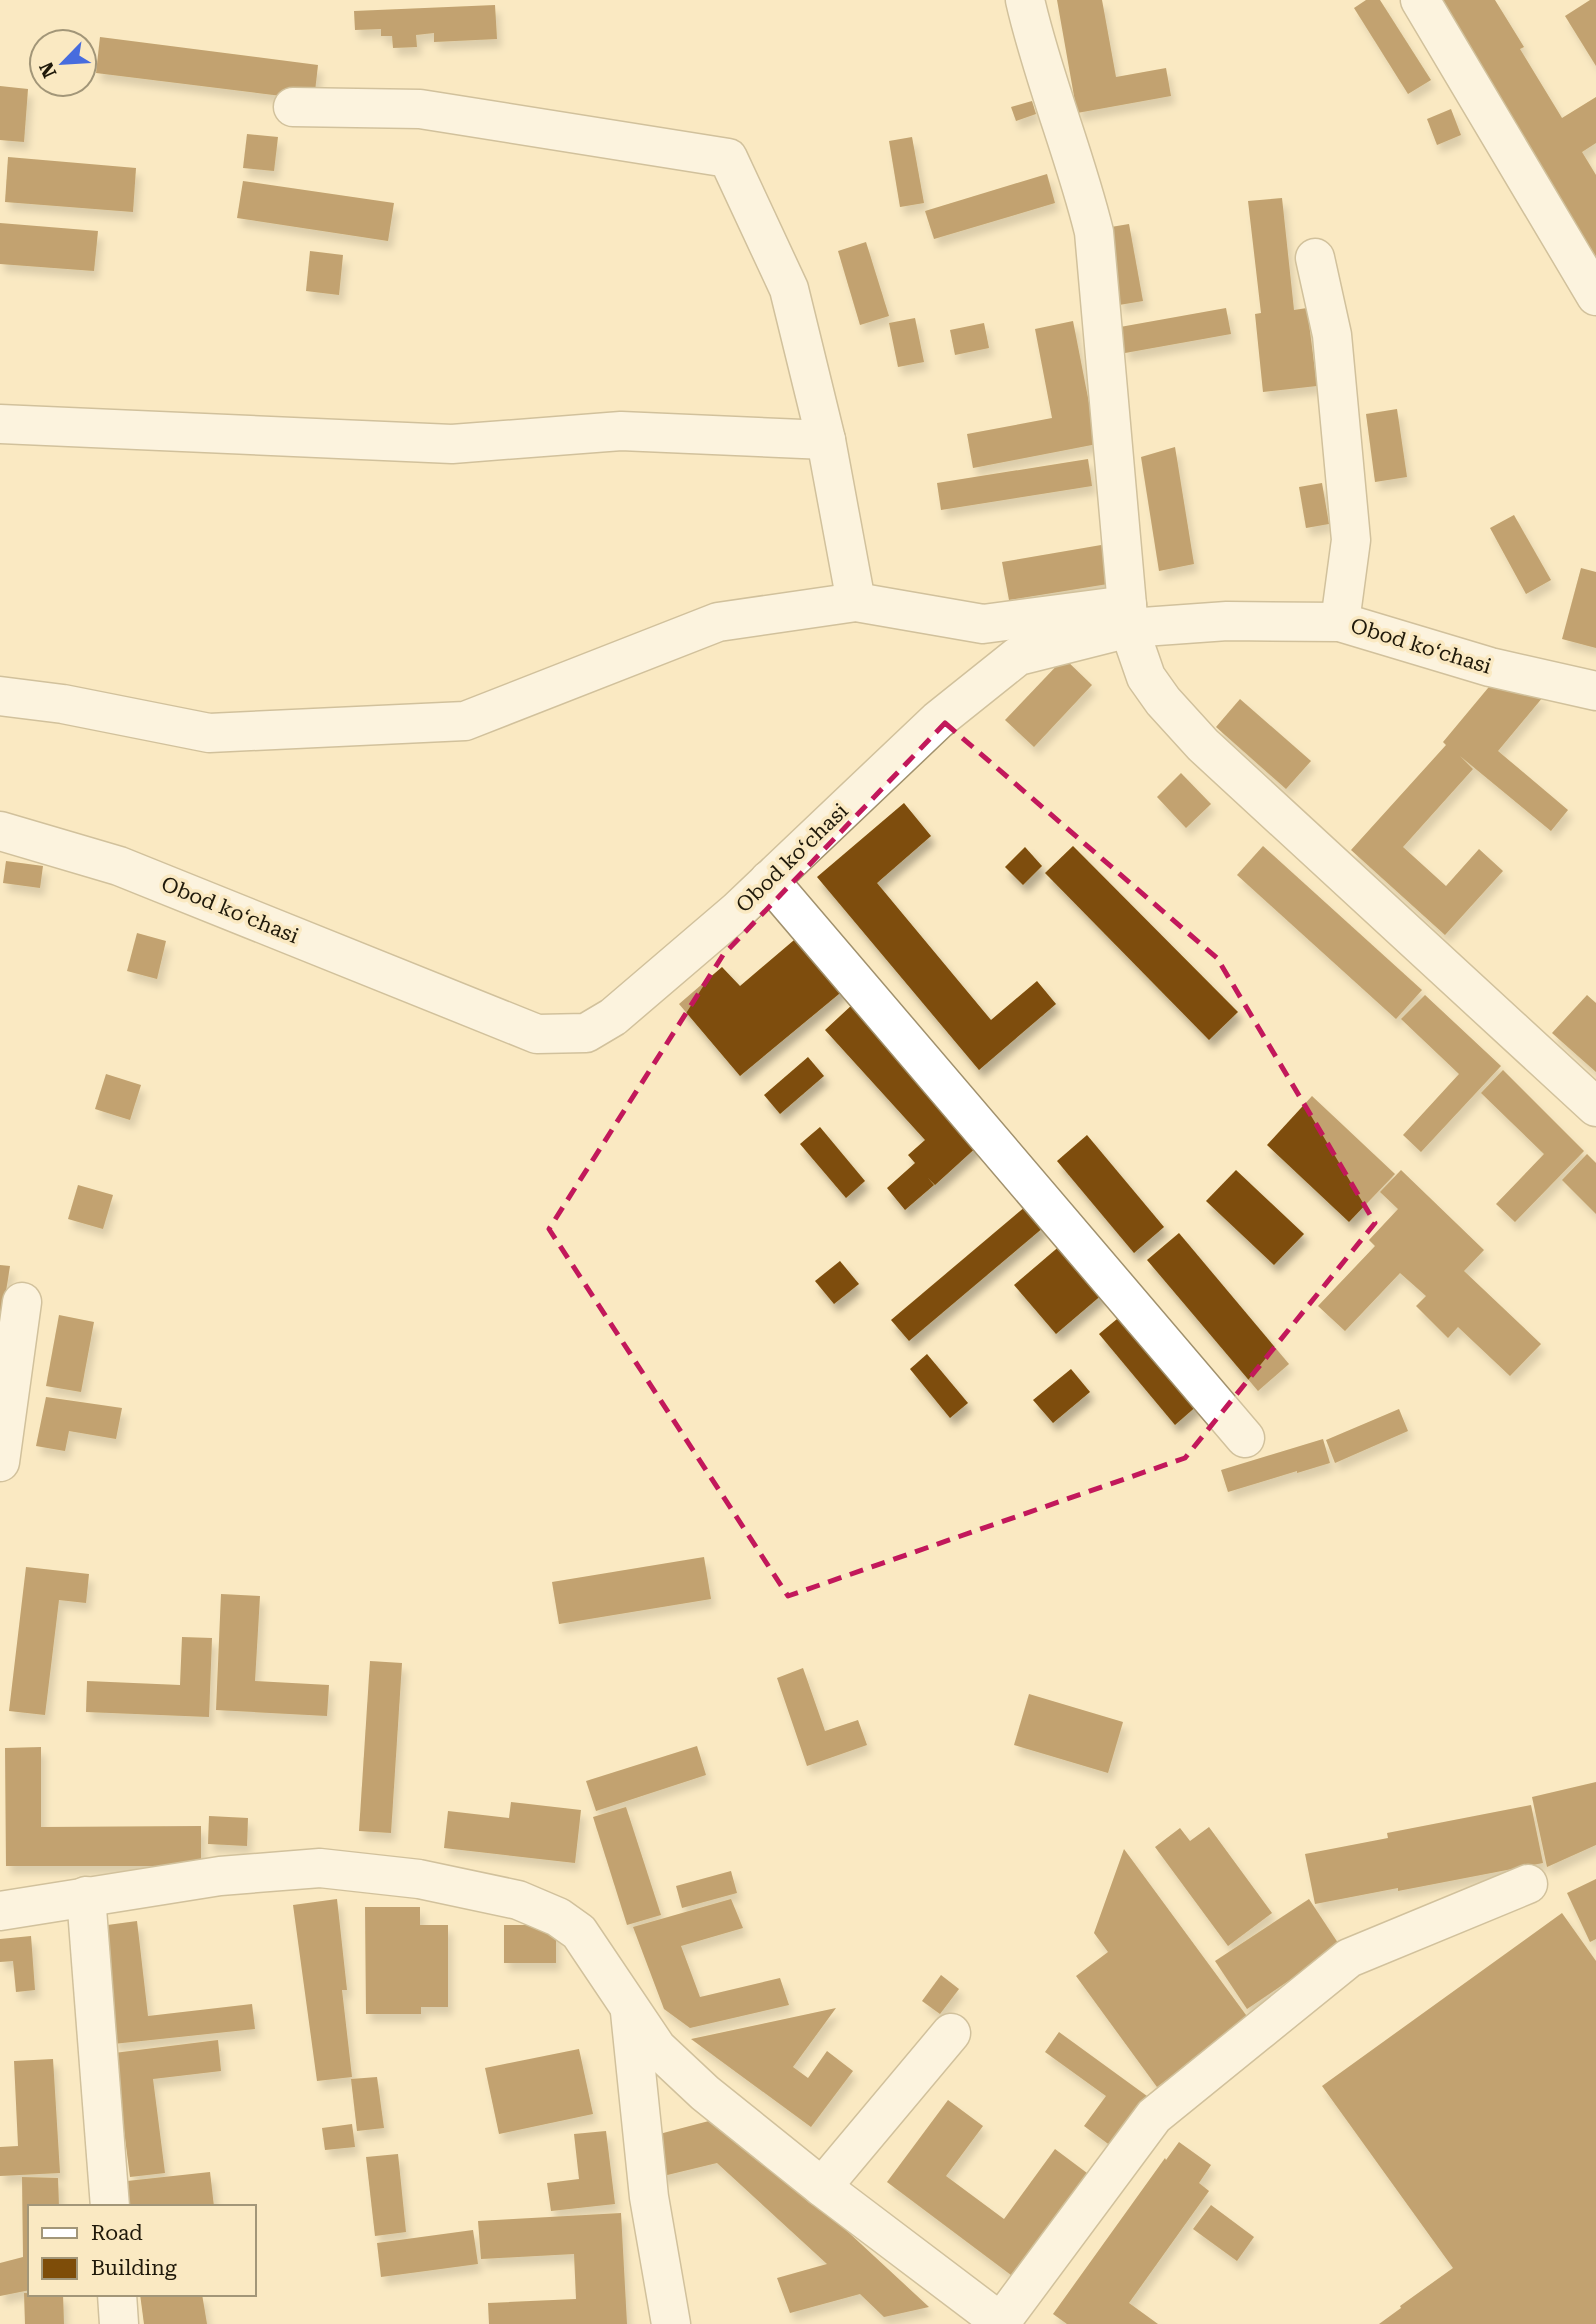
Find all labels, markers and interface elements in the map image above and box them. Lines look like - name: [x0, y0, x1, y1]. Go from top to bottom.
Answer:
- north arrow: [28, 28, 98, 98]
- text: N: [34, 58, 62, 81]
- street label: Obod koʻchasi: [1348, 613, 1494, 679]
- street label: Obod koʻchasi: [731, 799, 853, 917]
- street label: Obod koʻchasi: [158, 872, 302, 949]
- legend: [28, 2205, 256, 2296]
- text: Road: [91, 2221, 143, 2245]
- text: Building: [91, 2256, 177, 2280]

